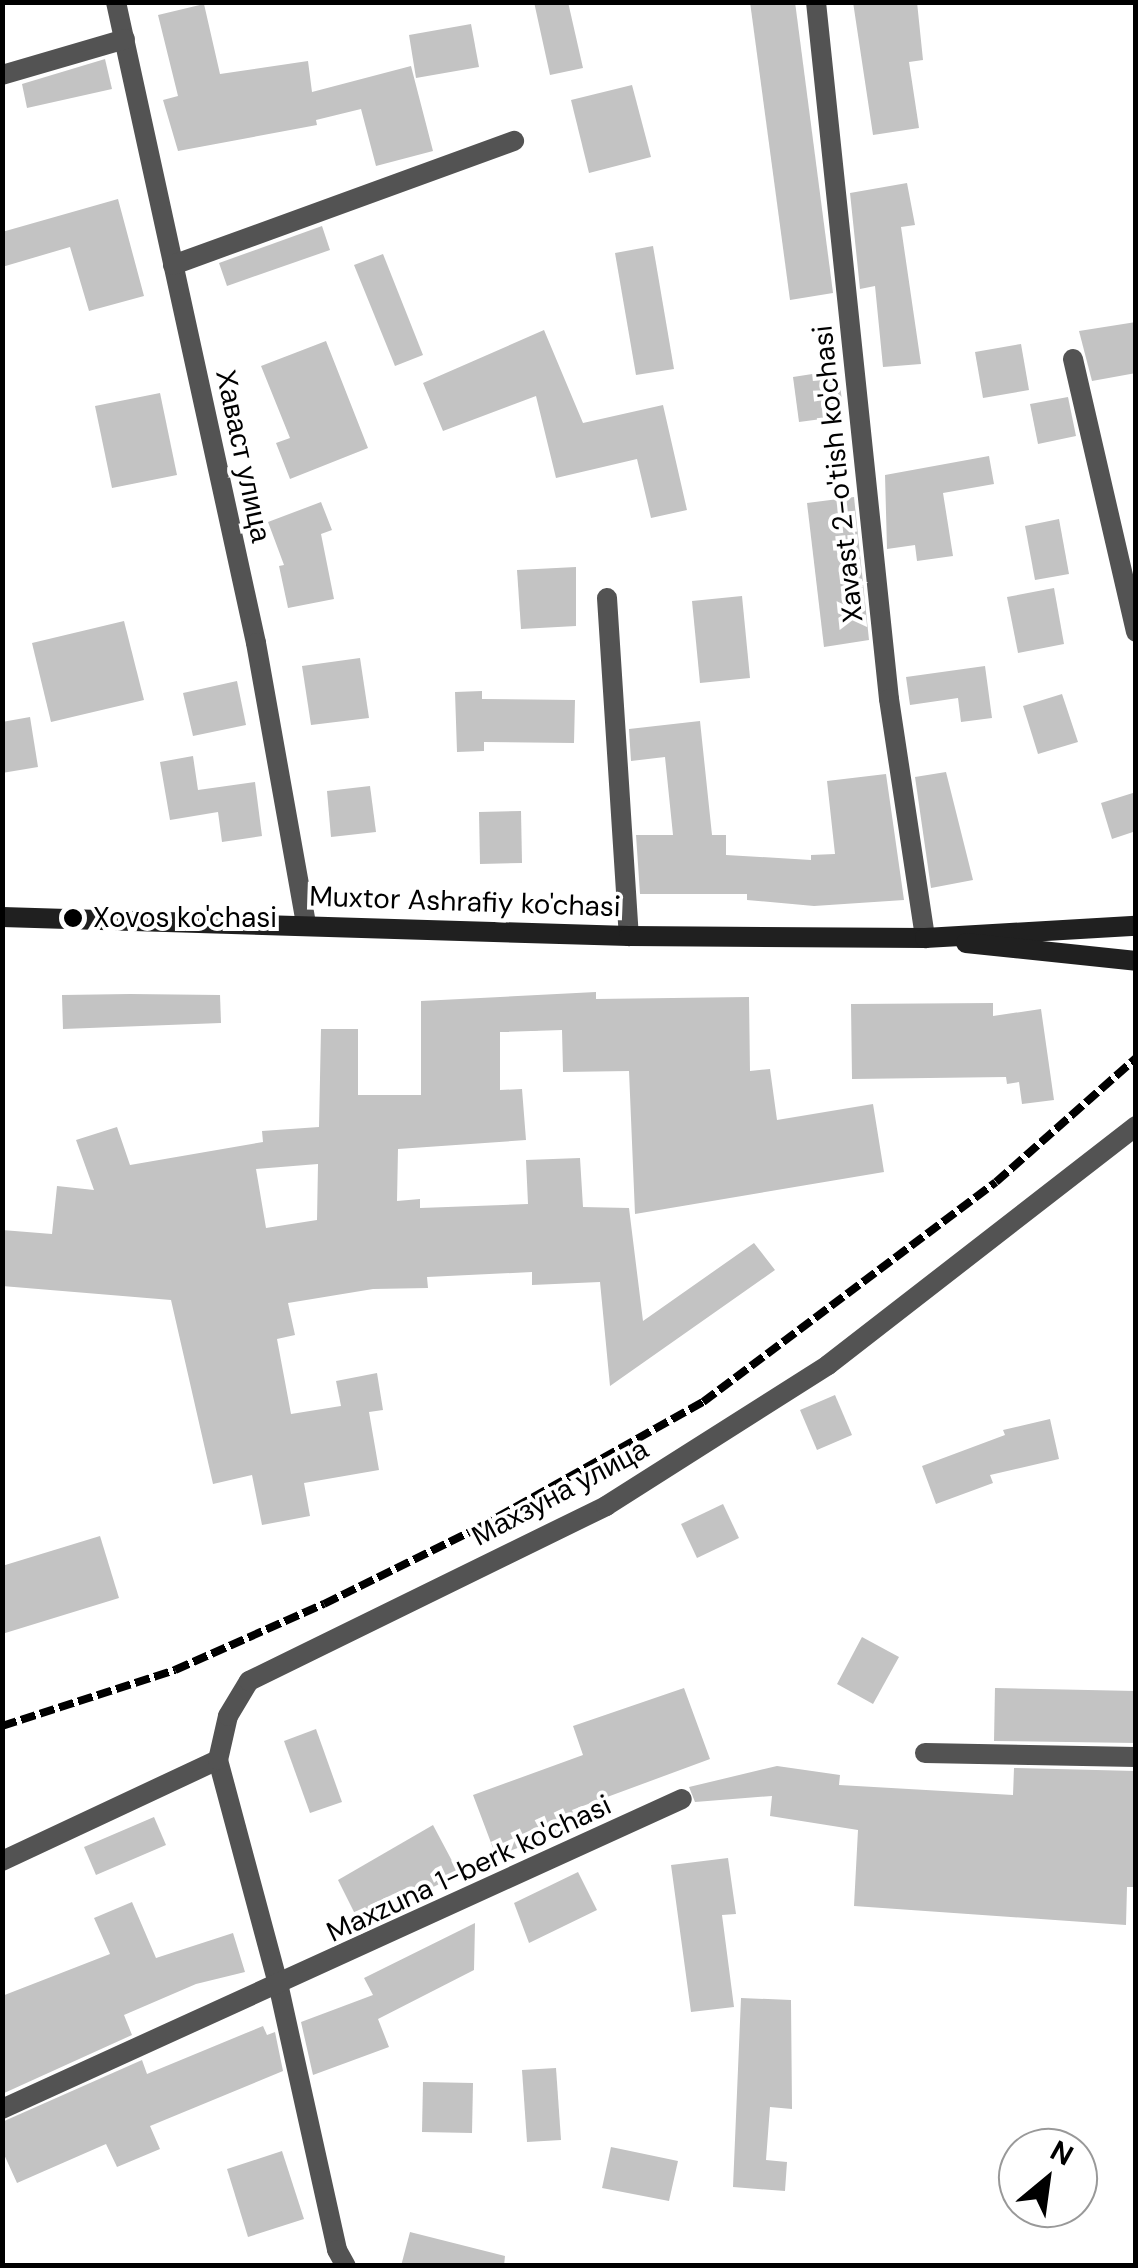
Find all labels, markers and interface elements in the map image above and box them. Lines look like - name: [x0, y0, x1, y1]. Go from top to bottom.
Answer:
- street label: Xavast 2-o'tish ko'chasi: [806, 324, 870, 624]
- street label: Хаваст улица: [208, 367, 278, 545]
- street label: Muxtor Ashrafiy ko'chasi: [309, 880, 621, 924]
- place label: Xovos ko'chasi: [93, 901, 277, 935]
- marker: Xovos ko'chasi: [62, 907, 84, 929]
- street label: Махзуна улица: [466, 1432, 654, 1554]
- street label: Maxzuna 1-berk ko'chasi: [322, 1788, 616, 1950]
- north arrow: [998, 2128, 1098, 2228]
- text: N: [1044, 2132, 1080, 2174]

